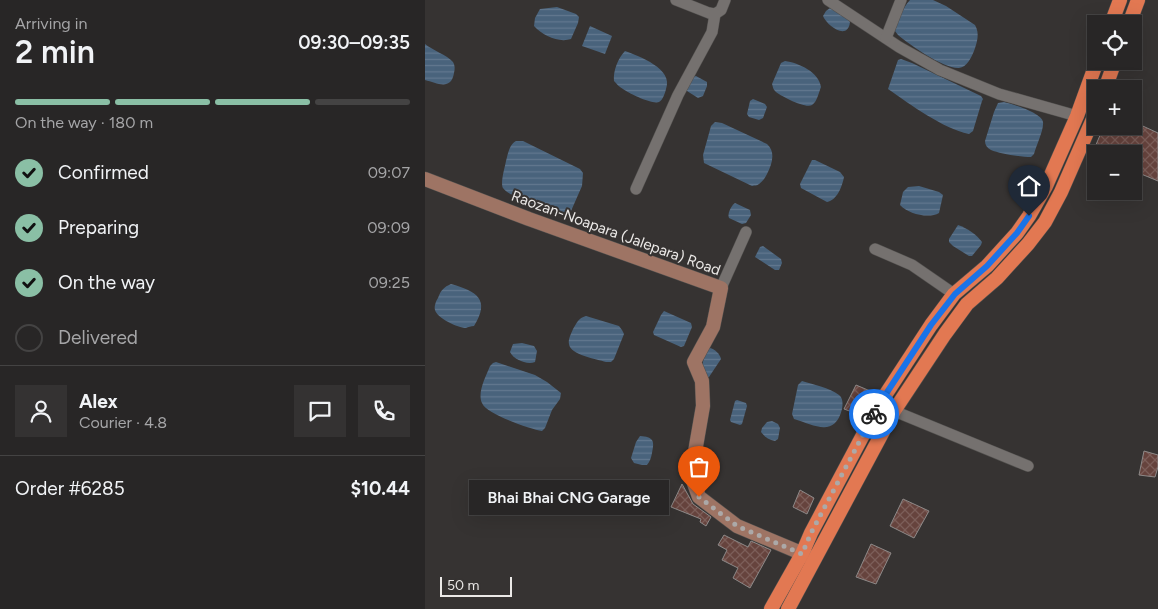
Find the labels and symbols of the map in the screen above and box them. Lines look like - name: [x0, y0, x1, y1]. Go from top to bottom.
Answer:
- pin: [1008, 165, 1050, 216]
- street label: Raozan-Noapara (Jalepara) Road: [509, 187, 723, 279]
- courier: [849, 389, 899, 439]
- pin: [678, 446, 720, 497]
- callout: Bhai Bhai CNG Garage: [469, 480, 669, 514]
- scale bar: [440, 574, 513, 597]

